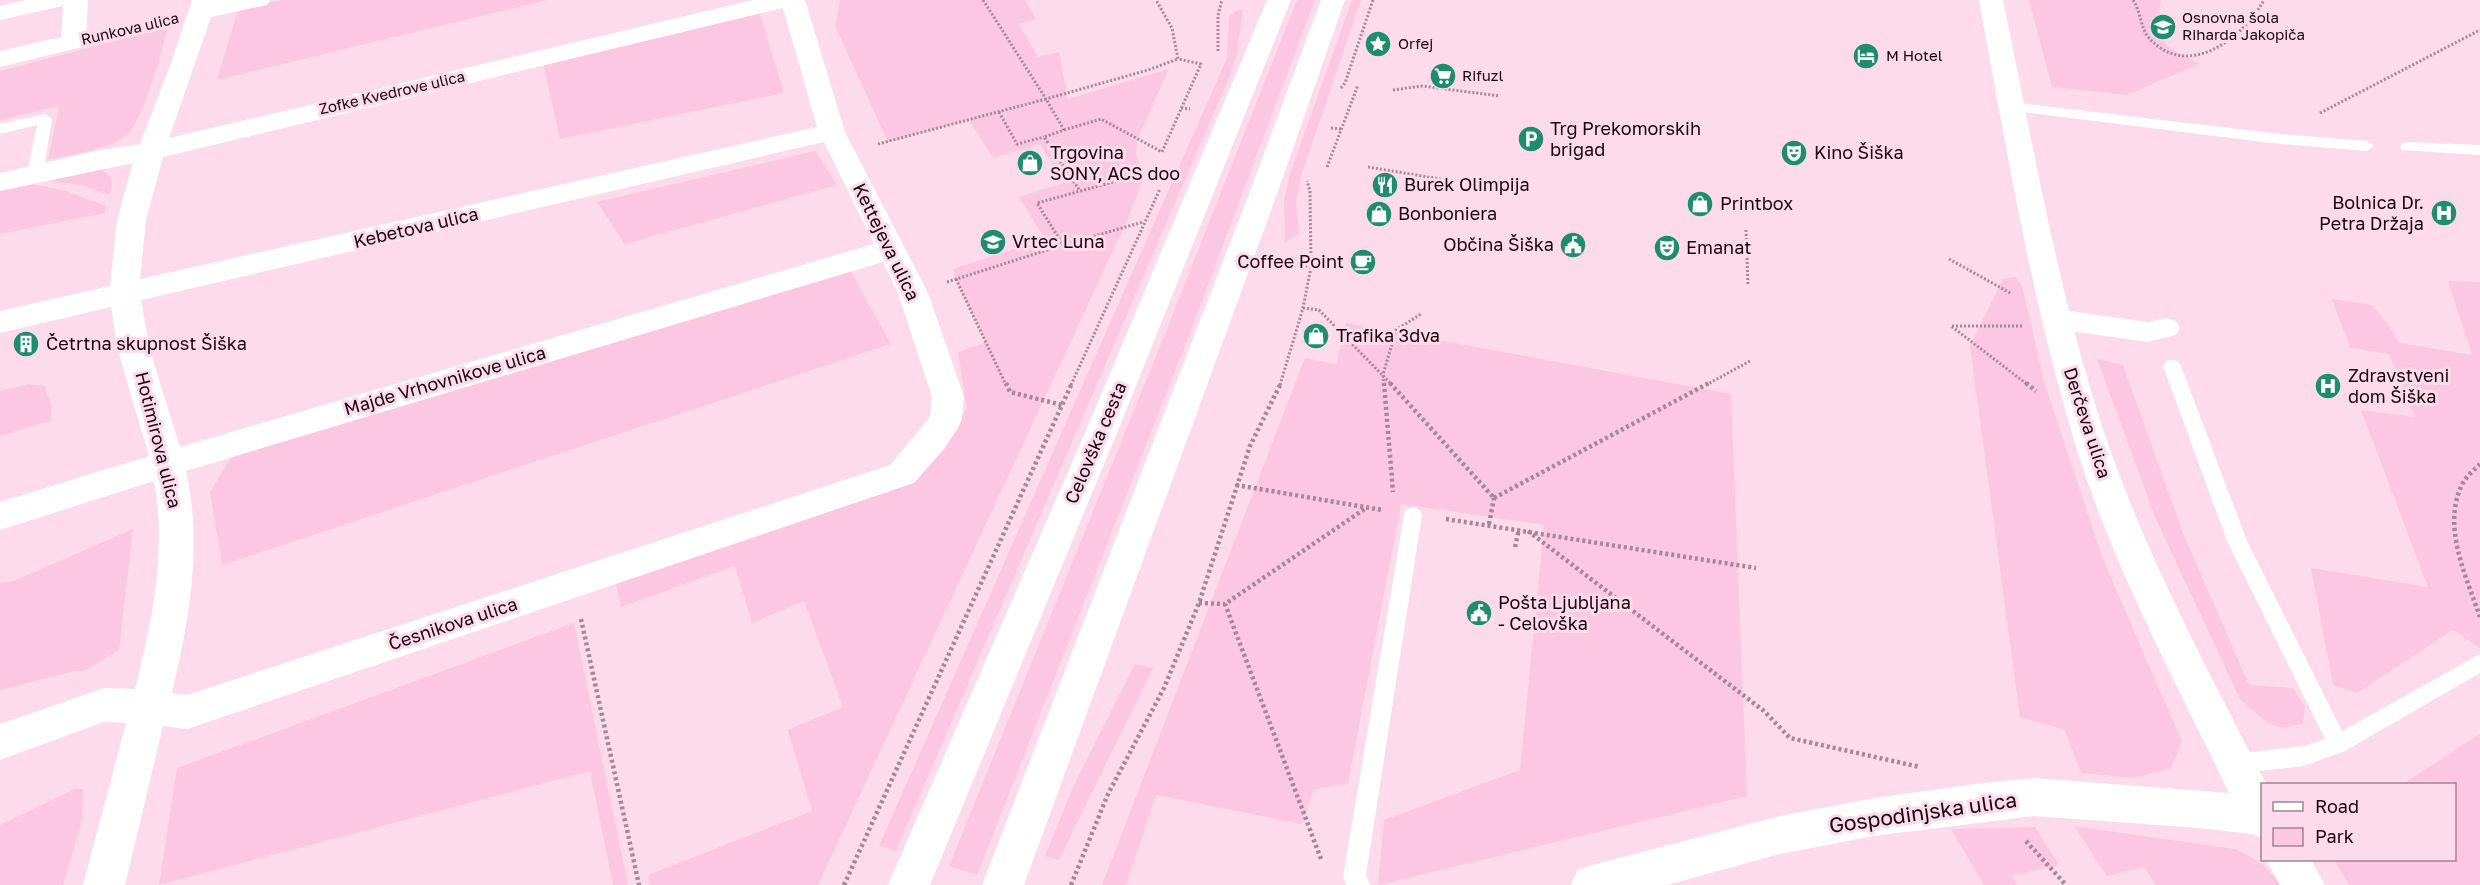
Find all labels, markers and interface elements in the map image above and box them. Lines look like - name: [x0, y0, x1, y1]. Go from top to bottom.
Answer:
- street label: Runkova ulica: [79, 8, 180, 48]
- place label: Osnovna šola Riharda Jakopiča: [2182, 8, 2305, 43]
- school or university icon: Osnovna šola Riharda Jakopiča: [2148, 12, 2178, 42]
- place icon: Orfej: [1363, 29, 1393, 59]
- place label: Orfej: [1398, 34, 1433, 52]
- hotel icon: M Hotel: [1851, 41, 1881, 71]
- place label: M Hotel: [1886, 46, 1943, 64]
- supermarket icon: Rifuzl: [1428, 61, 1458, 91]
- place label: Rifuzl: [1462, 66, 1503, 84]
- street label: Zofke Kvedrove ulica: [317, 67, 466, 118]
- place label: Trg Prekomorskih brigad: [1550, 117, 1701, 160]
- parking icon: Trg Prekomorskih brigad: [1516, 124, 1546, 154]
- theatre icon: Kino Šiška: [1779, 138, 1809, 168]
- place label: Trgovina SONY, ACS doo: [1050, 141, 1180, 184]
- place label: Kino Šiška: [1814, 141, 1904, 163]
- shop icon: Trgovina SONY, ACS doo: [1015, 148, 1045, 178]
- restaurant icon: Burek Olimpija: [1370, 170, 1400, 200]
- place label: Burek Olimpija: [1404, 173, 1530, 195]
- street label: Kettejeva ulica: [849, 179, 925, 304]
- shop icon: Printbox: [1685, 189, 1715, 219]
- place label: Bolnica Dr. Petra Držaja: [2319, 191, 2424, 234]
- place label: Printbox: [1720, 192, 1793, 214]
- hospital icon: Bolnica Dr. Petra Držaja: [2429, 198, 2459, 228]
- shop icon: Bonboniera: [1364, 199, 1394, 229]
- street label: Kebetova ulica: [351, 202, 480, 252]
- place label: Bonboniera: [1398, 202, 1497, 224]
- school or university icon: Vrtec Luna: [978, 227, 1008, 257]
- place label: Vrtec Luna: [1012, 230, 1105, 252]
- public building icon: Občina Šiška: [1558, 230, 1588, 260]
- place label: Občina Šiška: [1443, 233, 1554, 255]
- theatre icon: Emanat: [1652, 233, 1682, 263]
- place label: Emanat: [1686, 236, 1751, 258]
- cafe icon: Coffee Point: [1348, 247, 1378, 277]
- place label: Coffee Point: [1237, 250, 1344, 272]
- shop icon: Trafika 3dva: [1301, 321, 1331, 351]
- place label: Trafika 3dva: [1336, 324, 1440, 346]
- building icon: Četrtna skupnost Šiška: [11, 329, 41, 359]
- place label: Četrtna skupnost Šiška: [46, 332, 247, 354]
- street label: Majde Vrhovnikove ulica: [341, 341, 548, 419]
- street label: Derčeva ulica: [2060, 364, 2116, 481]
- place label: Zdravstveni dom Šiška: [2348, 364, 2449, 407]
- street label: Hotimirova ulica: [131, 369, 187, 510]
- hospital icon: Zdravstveni dom Šiška: [2313, 371, 2343, 401]
- street label: Celovška cesta: [1060, 378, 1131, 507]
- place label: Pošta Ljubljana - Celovška: [1498, 591, 1631, 634]
- street label: Česnikova ulica: [386, 592, 520, 654]
- public building icon: Pošta Ljubljana - Celovška: [1464, 598, 1494, 628]
- legend: [2261, 783, 2456, 861]
- street label: Gospodinjska ulica: [1827, 786, 2018, 838]
- text: Road: [2315, 795, 2359, 817]
- text: Park: [2315, 825, 2354, 847]

